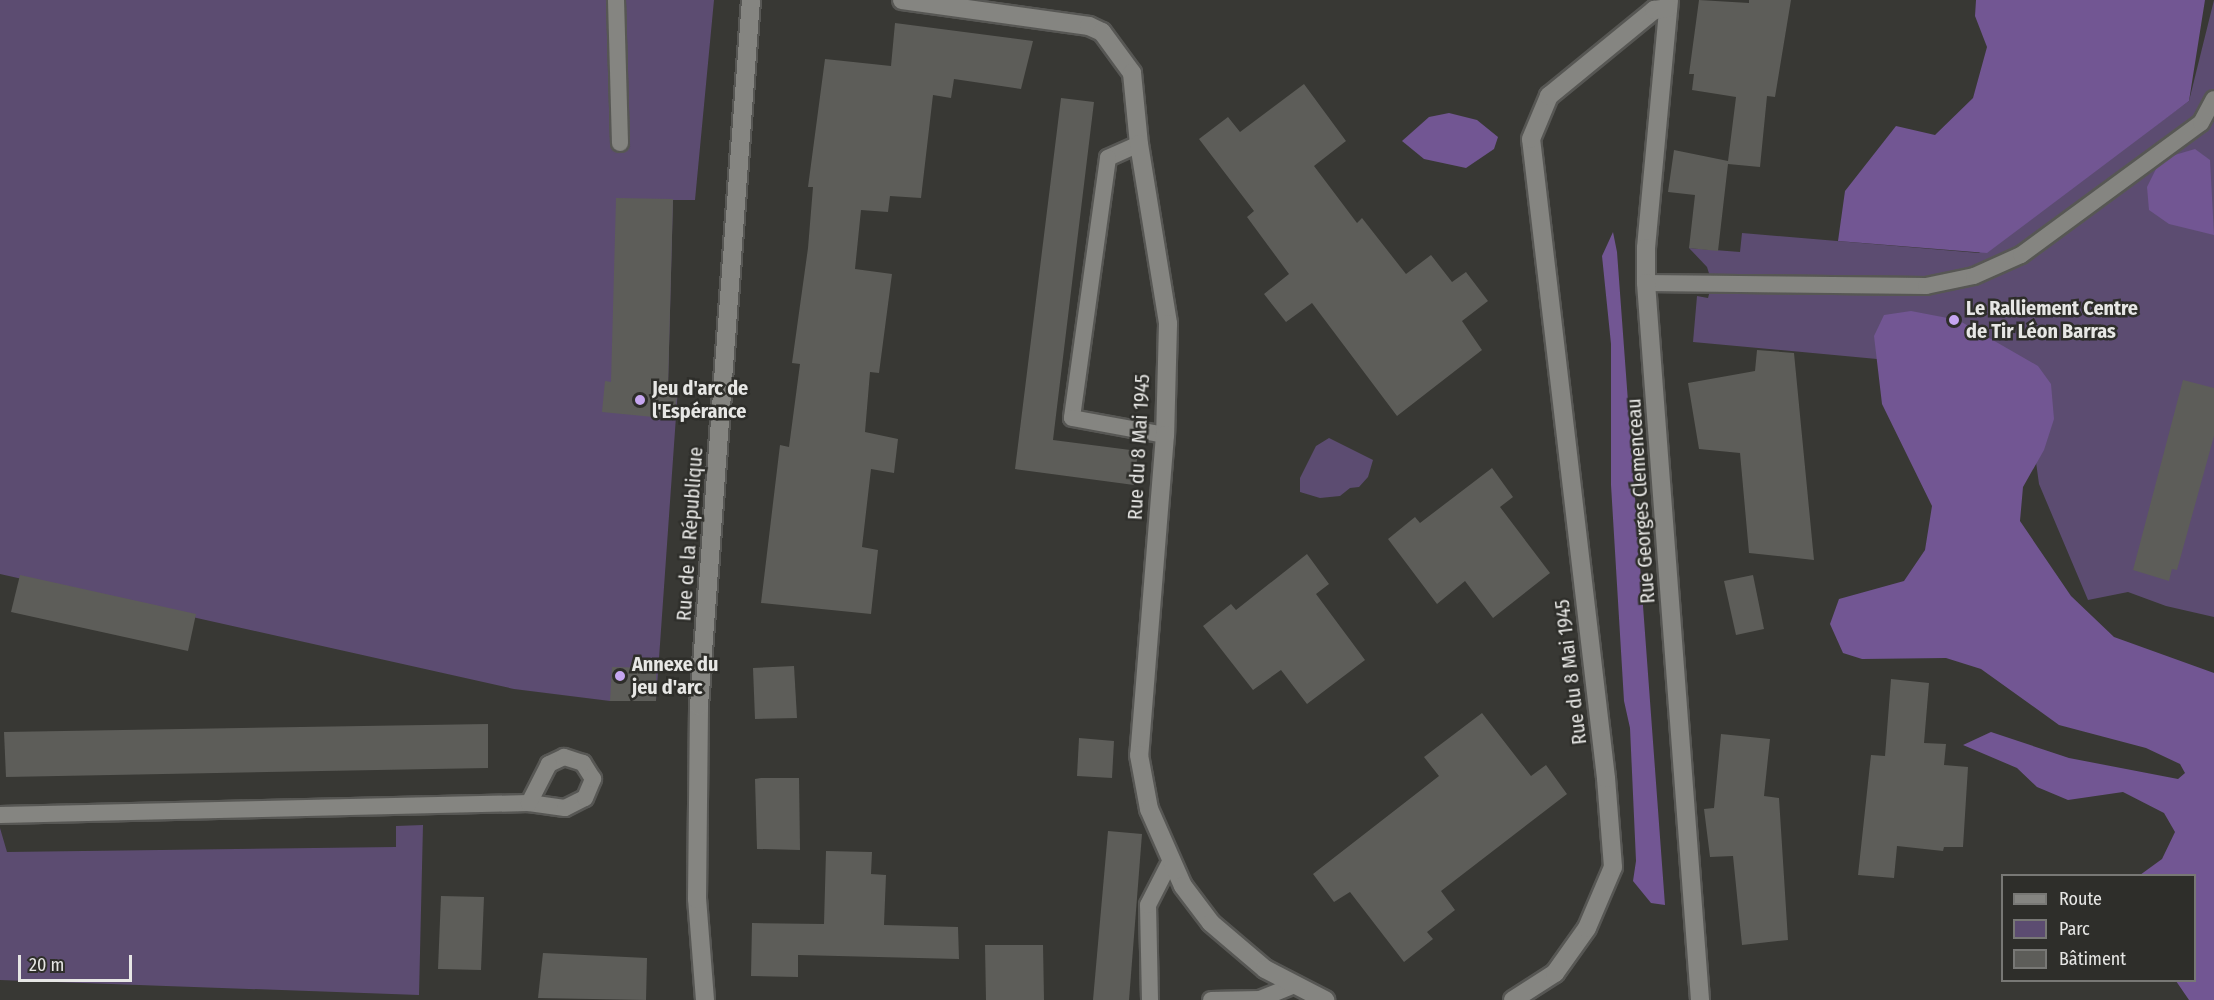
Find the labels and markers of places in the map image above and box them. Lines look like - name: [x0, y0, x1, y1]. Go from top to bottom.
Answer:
- place label: Le Ralliement Centre de Tir Léon Barras: [1966, 296, 2138, 343]
- marker: Le Ralliement Centre de Tir Léon Barras: [1947, 313, 1961, 327]
- place label: Jeu d'arc de l'Espérance: [652, 376, 748, 423]
- marker: Jeu d'arc de l'Espérance: [633, 393, 647, 407]
- place label: Annexe du jeu d'arc: [632, 652, 718, 699]
- marker: Annexe du jeu d'arc: [613, 669, 627, 683]

